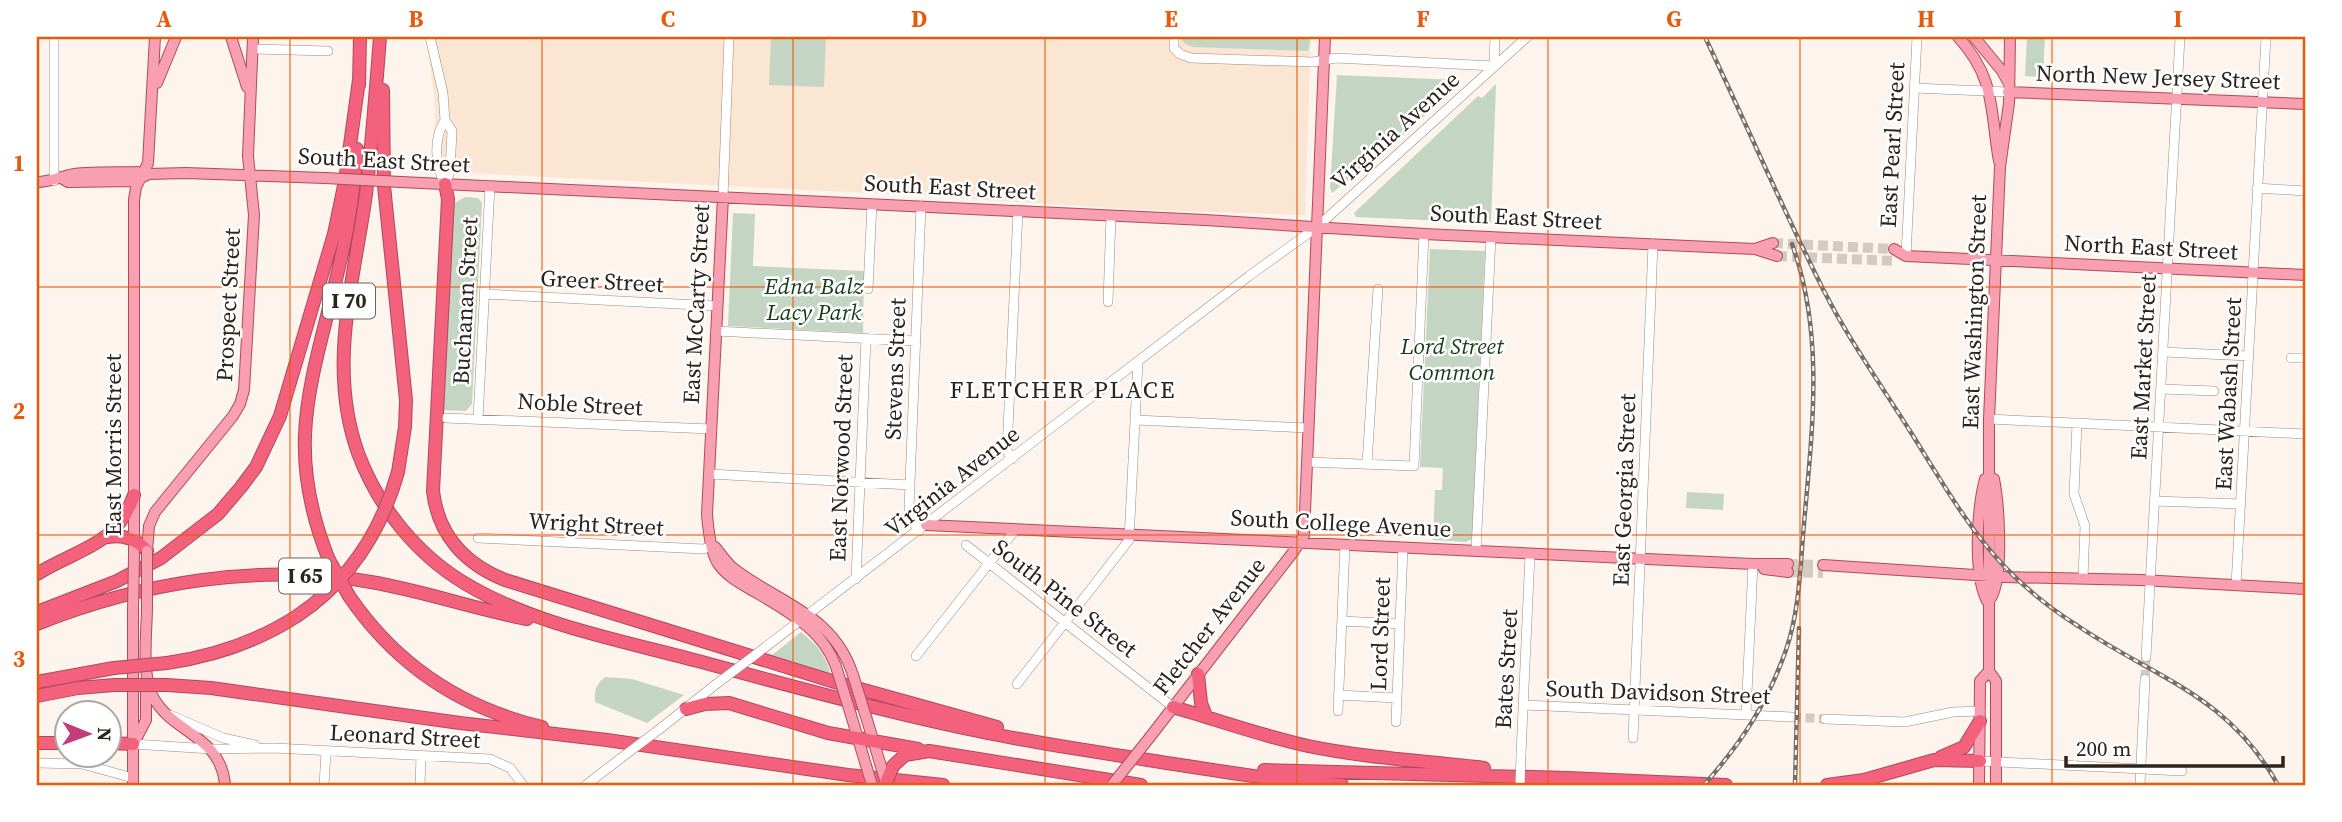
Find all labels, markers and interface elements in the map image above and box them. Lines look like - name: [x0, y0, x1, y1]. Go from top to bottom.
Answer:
- text: A: [156, 3, 172, 35]
- text: B: [409, 3, 424, 35]
- text: C: [661, 3, 675, 35]
- text: D: [911, 3, 927, 35]
- text: E: [1164, 3, 1178, 35]
- text: F: [1416, 3, 1430, 35]
- text: G: [1666, 3, 1682, 35]
- text: H: [1917, 3, 1935, 35]
- text: I: [2174, 3, 2183, 35]
- street label: North New Jersey Street: [2035, 57, 2281, 97]
- street label: East Pearl Street: [1872, 61, 1912, 229]
- street label: Virginia Avenue: [1324, 63, 1466, 197]
- street label: South East Street: [297, 140, 471, 181]
- text: 1: [13, 147, 25, 179]
- street label: South East Street: [863, 167, 1037, 208]
- street label: East Washington Street: [1954, 193, 1994, 430]
- street label: South East Street: [1429, 197, 1603, 238]
- street label: East McCarty Street: [675, 203, 717, 405]
- street label: Buchanan Street: [445, 216, 485, 386]
- street label: North East Street: [2063, 226, 2239, 268]
- street label: Prospect Street: [208, 227, 248, 383]
- street label: Greer Street: [540, 262, 665, 300]
- park label: Edna Balz Lacy Park: [763, 270, 865, 328]
- street label: East Market Street: [2122, 273, 2164, 461]
- road number: I 70: [323, 284, 375, 318]
- street label: East Wabash Street: [2207, 296, 2249, 491]
- street label: Stevens Street: [877, 297, 913, 441]
- park label: Lord Street Common: [1399, 330, 1505, 388]
- street label: East Morris Street: [97, 353, 129, 536]
- street label: East Norwood Street: [821, 353, 861, 562]
- district label: FLETCHER PLACE: [950, 373, 1176, 406]
- street label: Noble Street: [517, 385, 644, 423]
- street label: East Georgia Street: [1605, 392, 1643, 587]
- text: 2: [13, 395, 25, 427]
- street label: Virginia Avenue: [878, 418, 1026, 544]
- street label: South College Avenue: [1230, 501, 1452, 545]
- street label: Wright Street: [528, 504, 665, 544]
- street label: South Pine Street: [986, 531, 1144, 665]
- street label: Fletcher Avenue: [1145, 551, 1273, 701]
- road number: I 65: [279, 558, 331, 594]
- street label: Lord Street: [1362, 576, 1398, 691]
- street label: Bates Street: [1487, 608, 1525, 730]
- text: 3: [13, 643, 25, 675]
- street label: South Davidson Street: [1545, 672, 1771, 712]
- north arrow: [52, 700, 122, 770]
- street label: Leonard Street: [329, 716, 482, 756]
- scale bar: [2066, 724, 2282, 768]
- text: N: [92, 727, 118, 742]
- text: 200 m: [2076, 734, 2131, 763]

